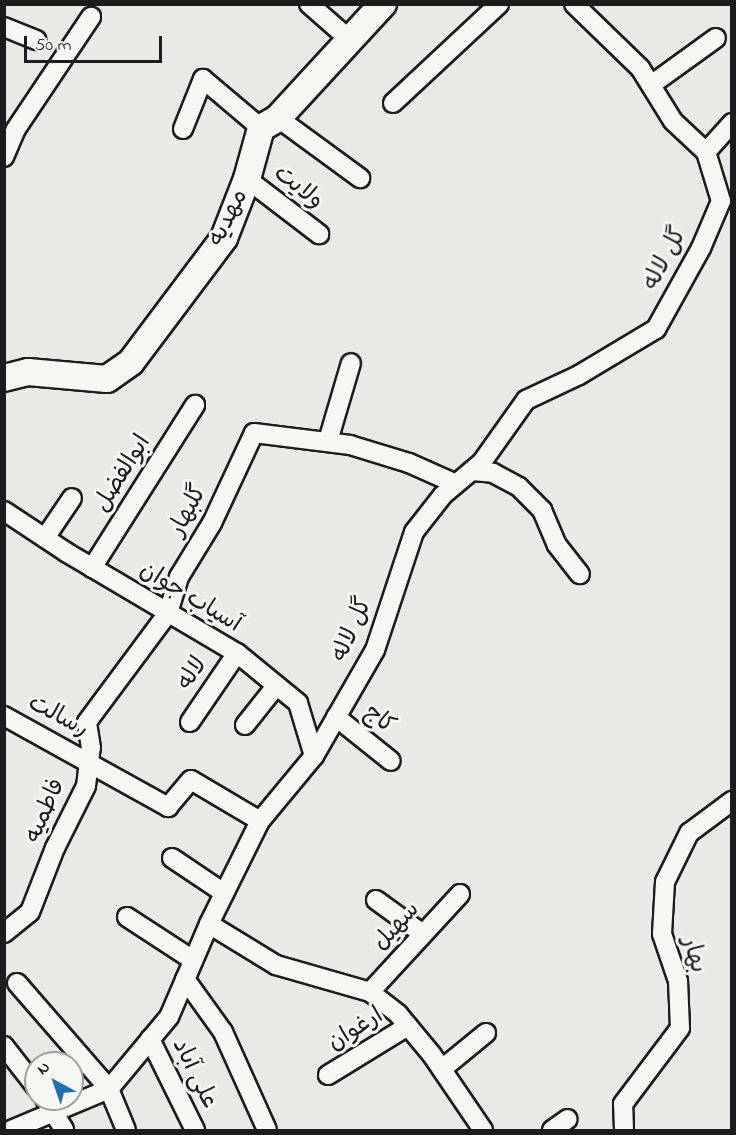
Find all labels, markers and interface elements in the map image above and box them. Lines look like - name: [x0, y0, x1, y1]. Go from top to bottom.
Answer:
- scale bar: [27, 24, 165, 62]
- text: 50 m: [35, 33, 72, 59]
- street label: ولایت: [267, 160, 329, 216]
- street label: مهدیه: [203, 185, 255, 251]
- street label: گل لاله: [637, 223, 695, 295]
- street label: ابوالفضل: [88, 430, 158, 518]
- street label: گلبهار: [163, 480, 215, 542]
- street label: آسیاب جوان: [134, 556, 246, 640]
- street label: گل لاله: [326, 593, 380, 667]
- street label: لاله: [172, 652, 214, 696]
- street label: رسالت: [23, 689, 93, 745]
- street label: کاج: [358, 699, 400, 741]
- street label: فاطمیه: [19, 775, 73, 847]
- street label: سهیل: [367, 896, 427, 958]
- street label: بهار: [674, 934, 712, 976]
- street label: ارغوان: [323, 1002, 389, 1058]
- street label: علی آباد: [165, 1034, 223, 1114]
- north arrow: [24, 1051, 84, 1111]
- text: N: [32, 1056, 56, 1081]

